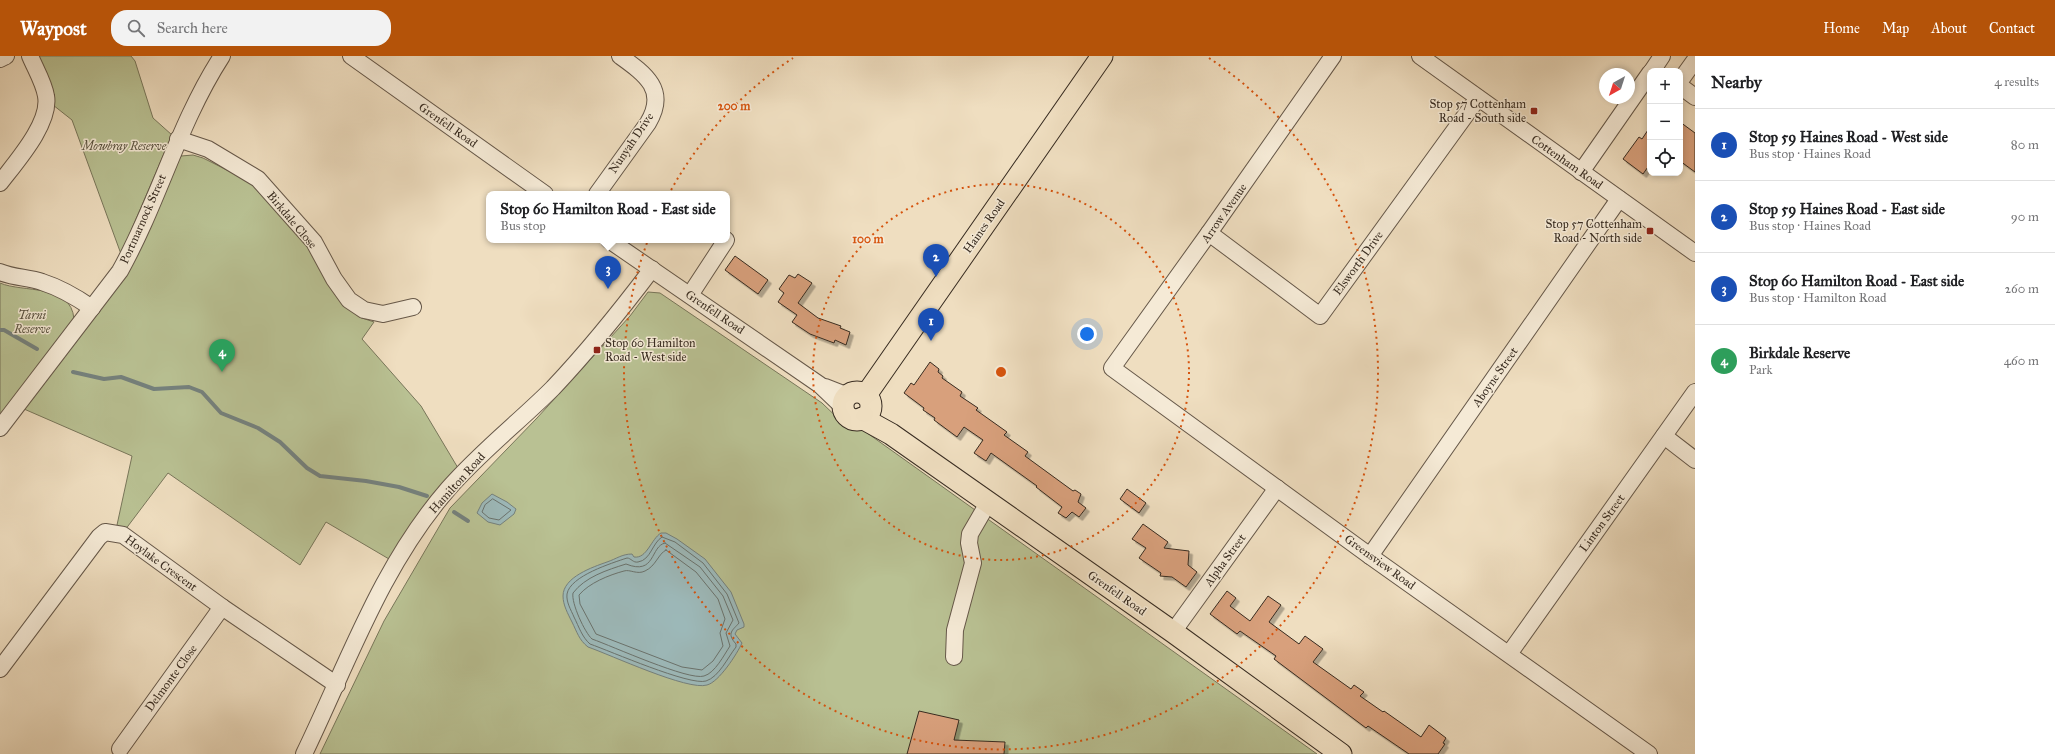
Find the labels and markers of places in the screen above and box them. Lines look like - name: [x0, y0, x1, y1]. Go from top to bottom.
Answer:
- place label: Stop 57 Cottenham Road - South side: [1429, 97, 1526, 125]
- marker: Stop 57 Cottenham Road - South side: [1529, 106, 1539, 116]
- place label: Stop 57 Cottenham Road - North side: [1545, 217, 1642, 245]
- marker: Stop 57 Cottenham Road - North side: [1645, 226, 1655, 236]
- pin: 2: [923, 244, 949, 277]
- pin: 3: [595, 256, 621, 289]
- pin: 1: [918, 308, 944, 341]
- place label: Stop 60 Hamilton Road - West side: [605, 336, 696, 364]
- pin: 4: [209, 339, 235, 372]
- marker: Stop 60 Hamilton Road - West side: [592, 345, 602, 355]
- centre of rings: [994, 365, 1008, 379]

